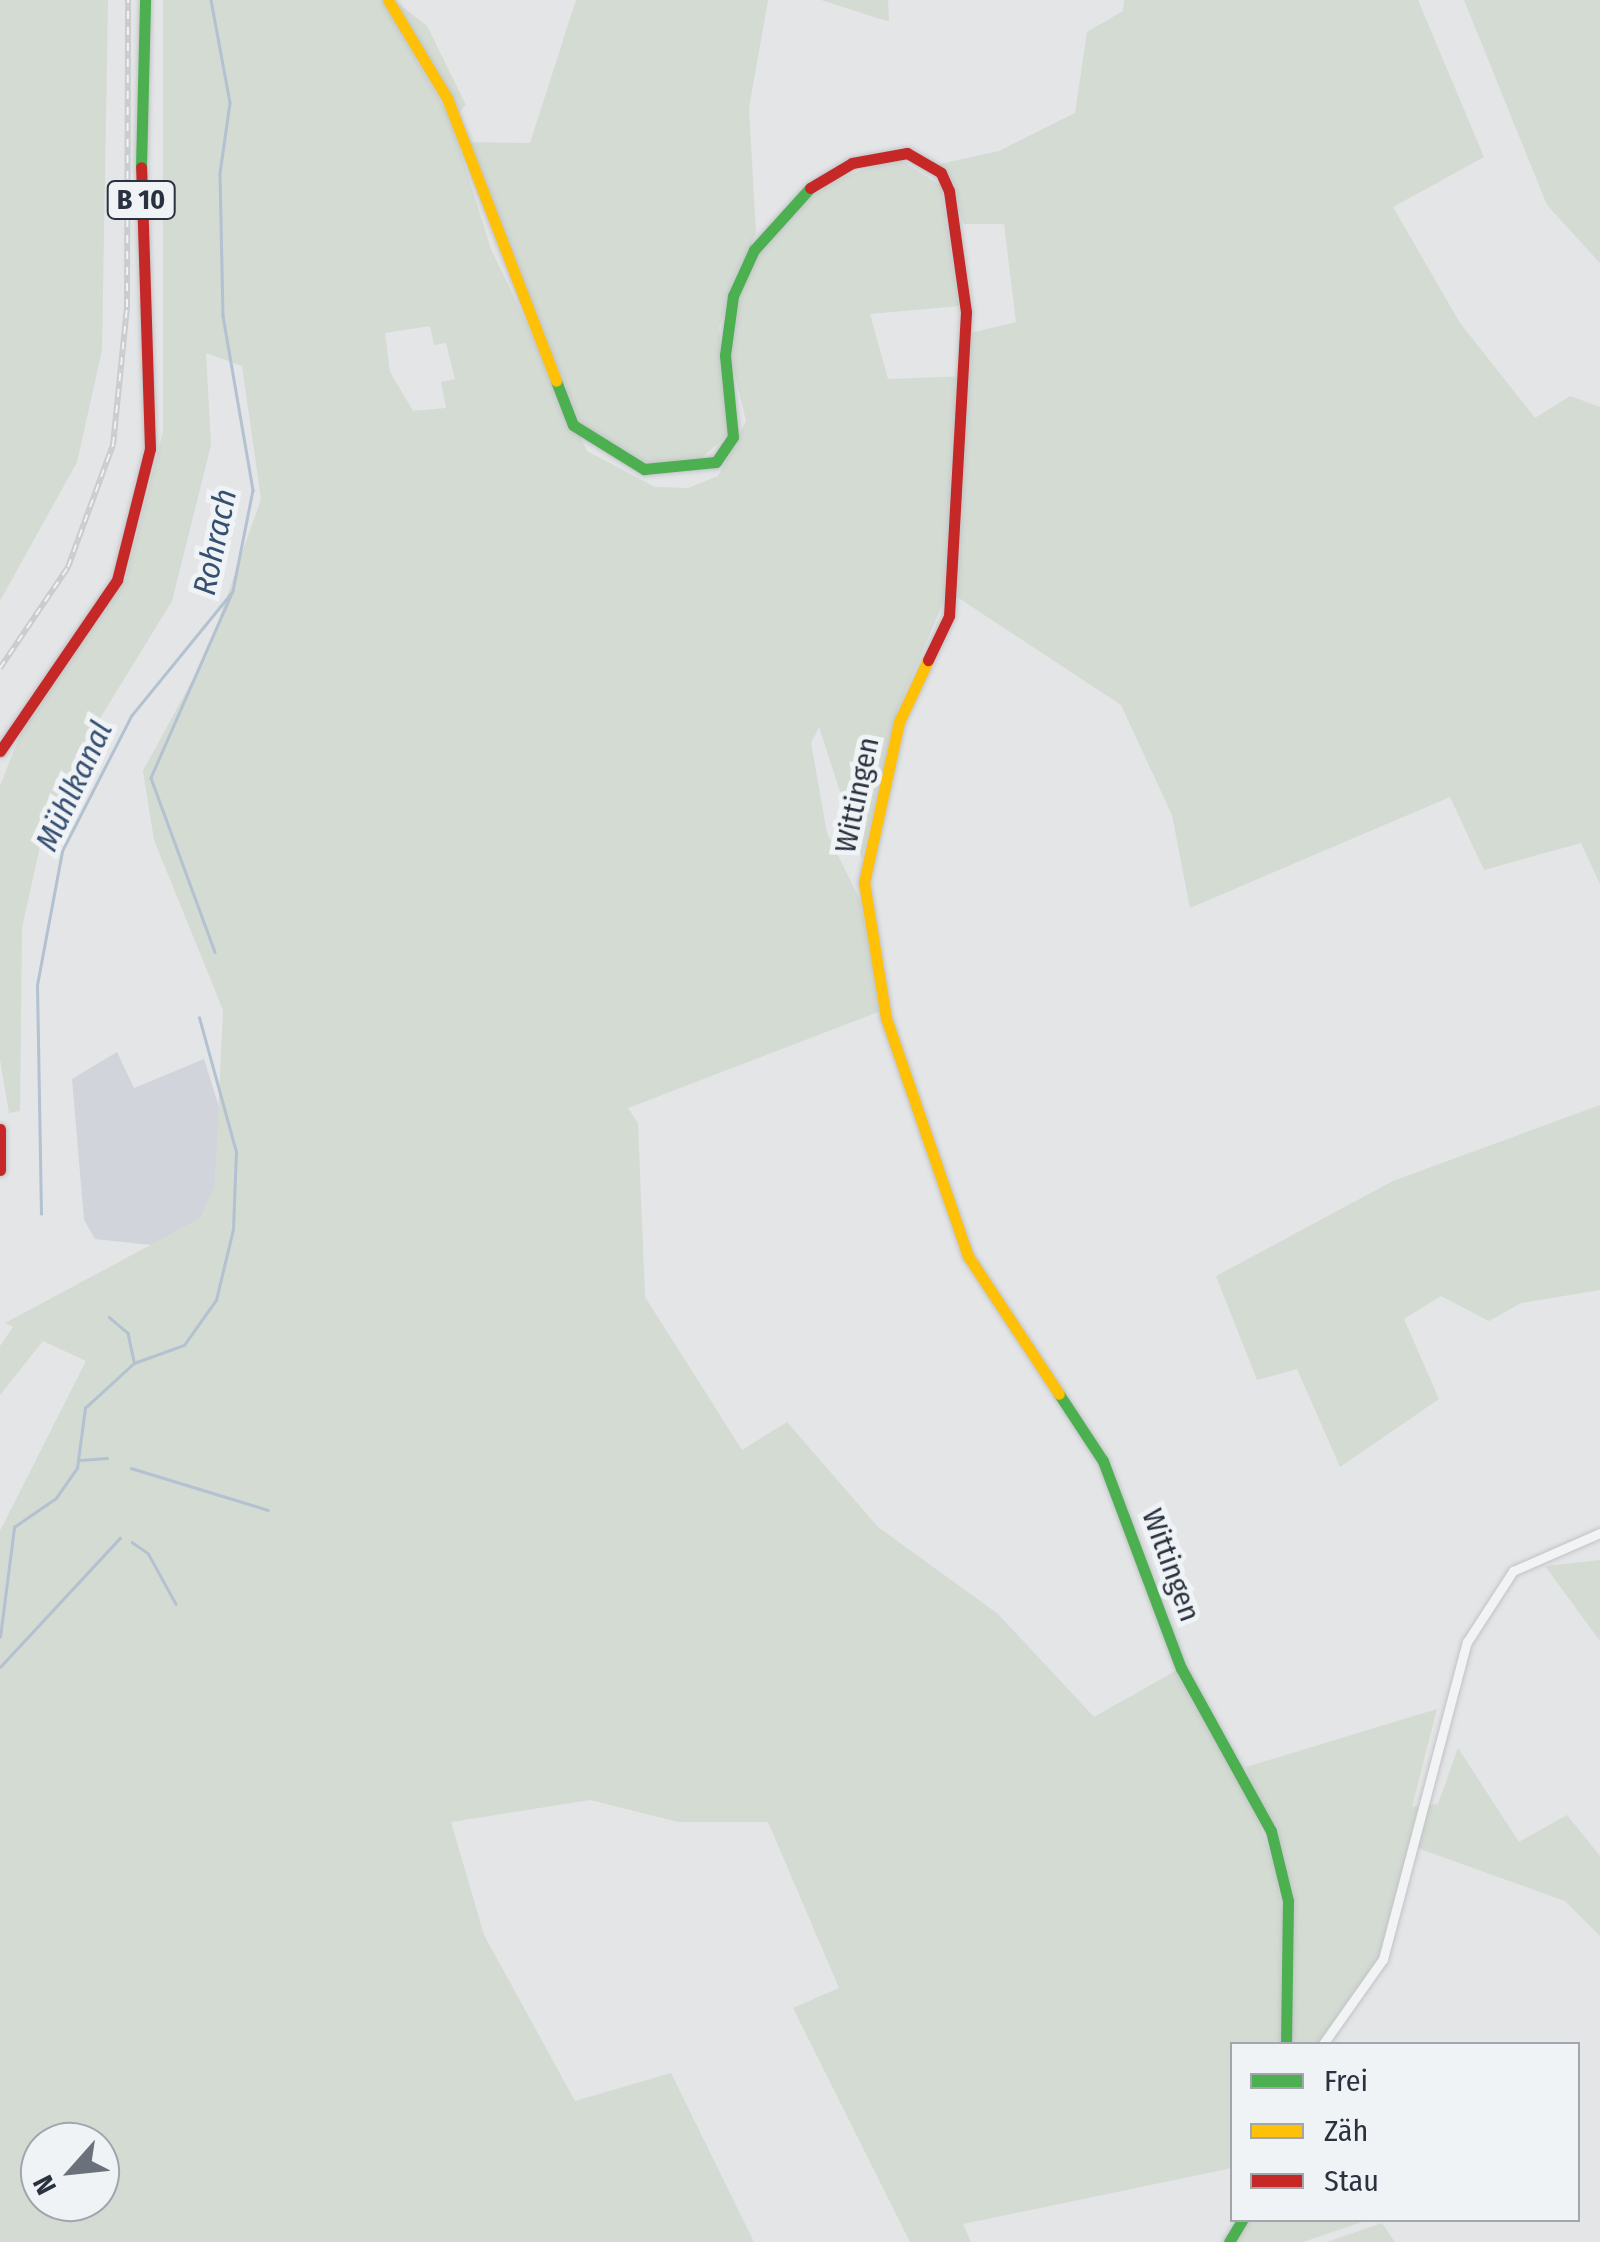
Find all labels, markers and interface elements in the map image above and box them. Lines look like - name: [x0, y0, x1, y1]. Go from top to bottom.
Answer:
- road number: B 10: [106, 177, 176, 223]
- water label: Rohrach: [185, 485, 245, 599]
- water label: Mühlkanal: [27, 715, 121, 857]
- street label: Wittingen: [827, 734, 887, 856]
- street label: Wittingen: [1134, 1504, 1208, 1626]
- legend: [1230, 2042, 1580, 2222]
- text: Frei: [1324, 2063, 1368, 2099]
- text: Zäh: [1324, 2113, 1368, 2149]
- north arrow: [20, 2122, 120, 2222]
- text: Stau: [1324, 2163, 1379, 2199]
- text: N: [26, 2170, 63, 2200]

